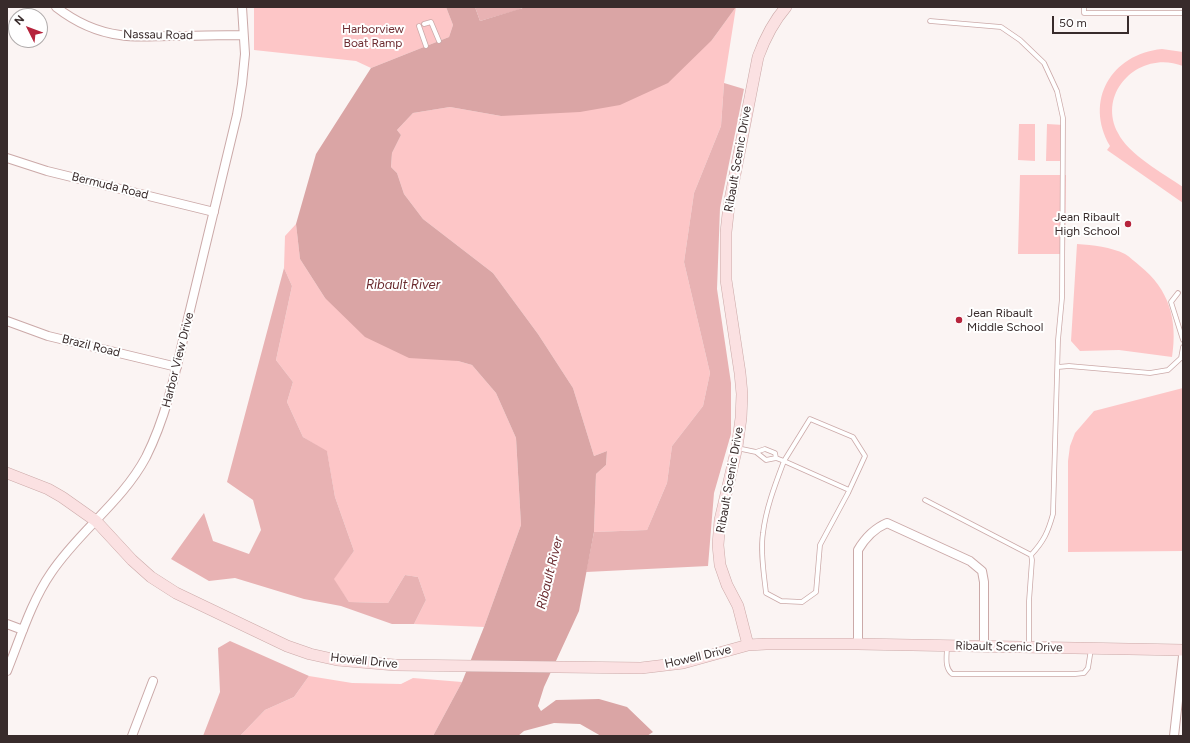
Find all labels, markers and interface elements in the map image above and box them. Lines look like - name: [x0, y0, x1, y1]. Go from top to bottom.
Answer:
- north arrow: [8, 8, 48, 48]
- scale bar: [1054, 8, 1131, 34]
- text: N: [12, 13, 27, 28]
- text: 50 m: [1059, 16, 1087, 30]
- park label: Harborview Boat Ramp: [342, 22, 404, 50]
- street label: Nassau Road: [123, 27, 193, 43]
- street label: Ribault Scenic Drive: [722, 105, 754, 213]
- street label: Bermuda Road: [70, 170, 150, 202]
- place label: Jean Ribault High School: [1054, 210, 1120, 238]
- marker: Jean Ribault High School: [1123, 219, 1133, 229]
- water label: Ribault River: [366, 277, 440, 293]
- place label: Jean Ribault Middle School: [967, 306, 1043, 334]
- street label: Harbor View Drive: [159, 311, 197, 409]
- marker: Jean Ribault Middle School: [954, 315, 964, 325]
- street label: Brazil Road: [60, 332, 122, 360]
- street label: Ribault Scenic Drive: [714, 426, 746, 534]
- water label: Ribault River: [533, 535, 567, 611]
- street label: Ribault Scenic Drive: [955, 639, 1063, 655]
- street label: Howell Drive: [663, 642, 733, 672]
- street label: Howell Drive: [330, 650, 398, 672]

